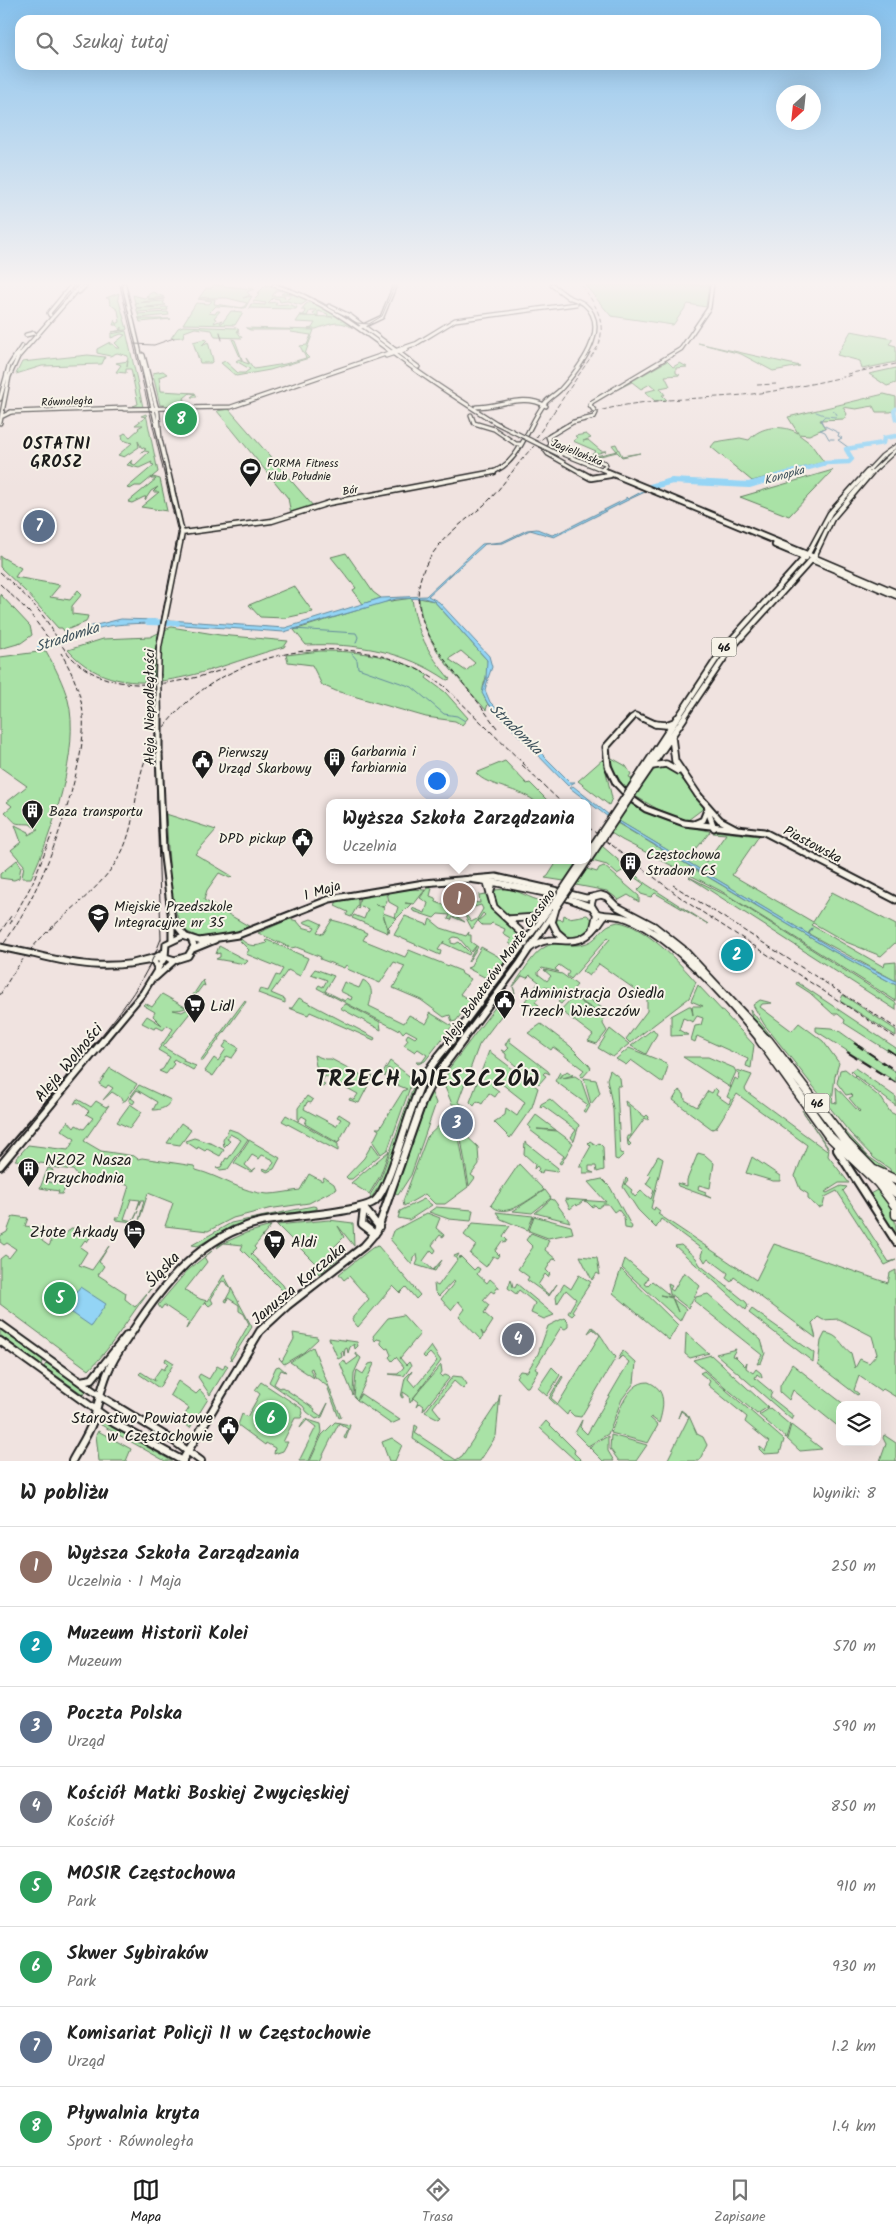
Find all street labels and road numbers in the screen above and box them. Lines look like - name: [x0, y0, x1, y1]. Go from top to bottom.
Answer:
- street label: Równoległa: [41, 392, 93, 412]
- street label: Jagiellońska: [548, 434, 605, 471]
- street label: Bór: [341, 481, 361, 501]
- road number: 46: [712, 638, 736, 656]
- street label: Aleja Niepodległości: [139, 648, 161, 765]
- street label: Piastowska: [779, 820, 846, 870]
- street label: 1 Maja: [301, 875, 344, 907]
- street label: Aleja Bohaterów Monte Cassino: [436, 885, 562, 1051]
- street label: Aleja Wolności: [29, 1017, 110, 1108]
- road number: 46: [804, 1094, 830, 1112]
- street label: Janusza Korczaka: [246, 1237, 352, 1332]
- street label: Śląska: [140, 1246, 186, 1294]

